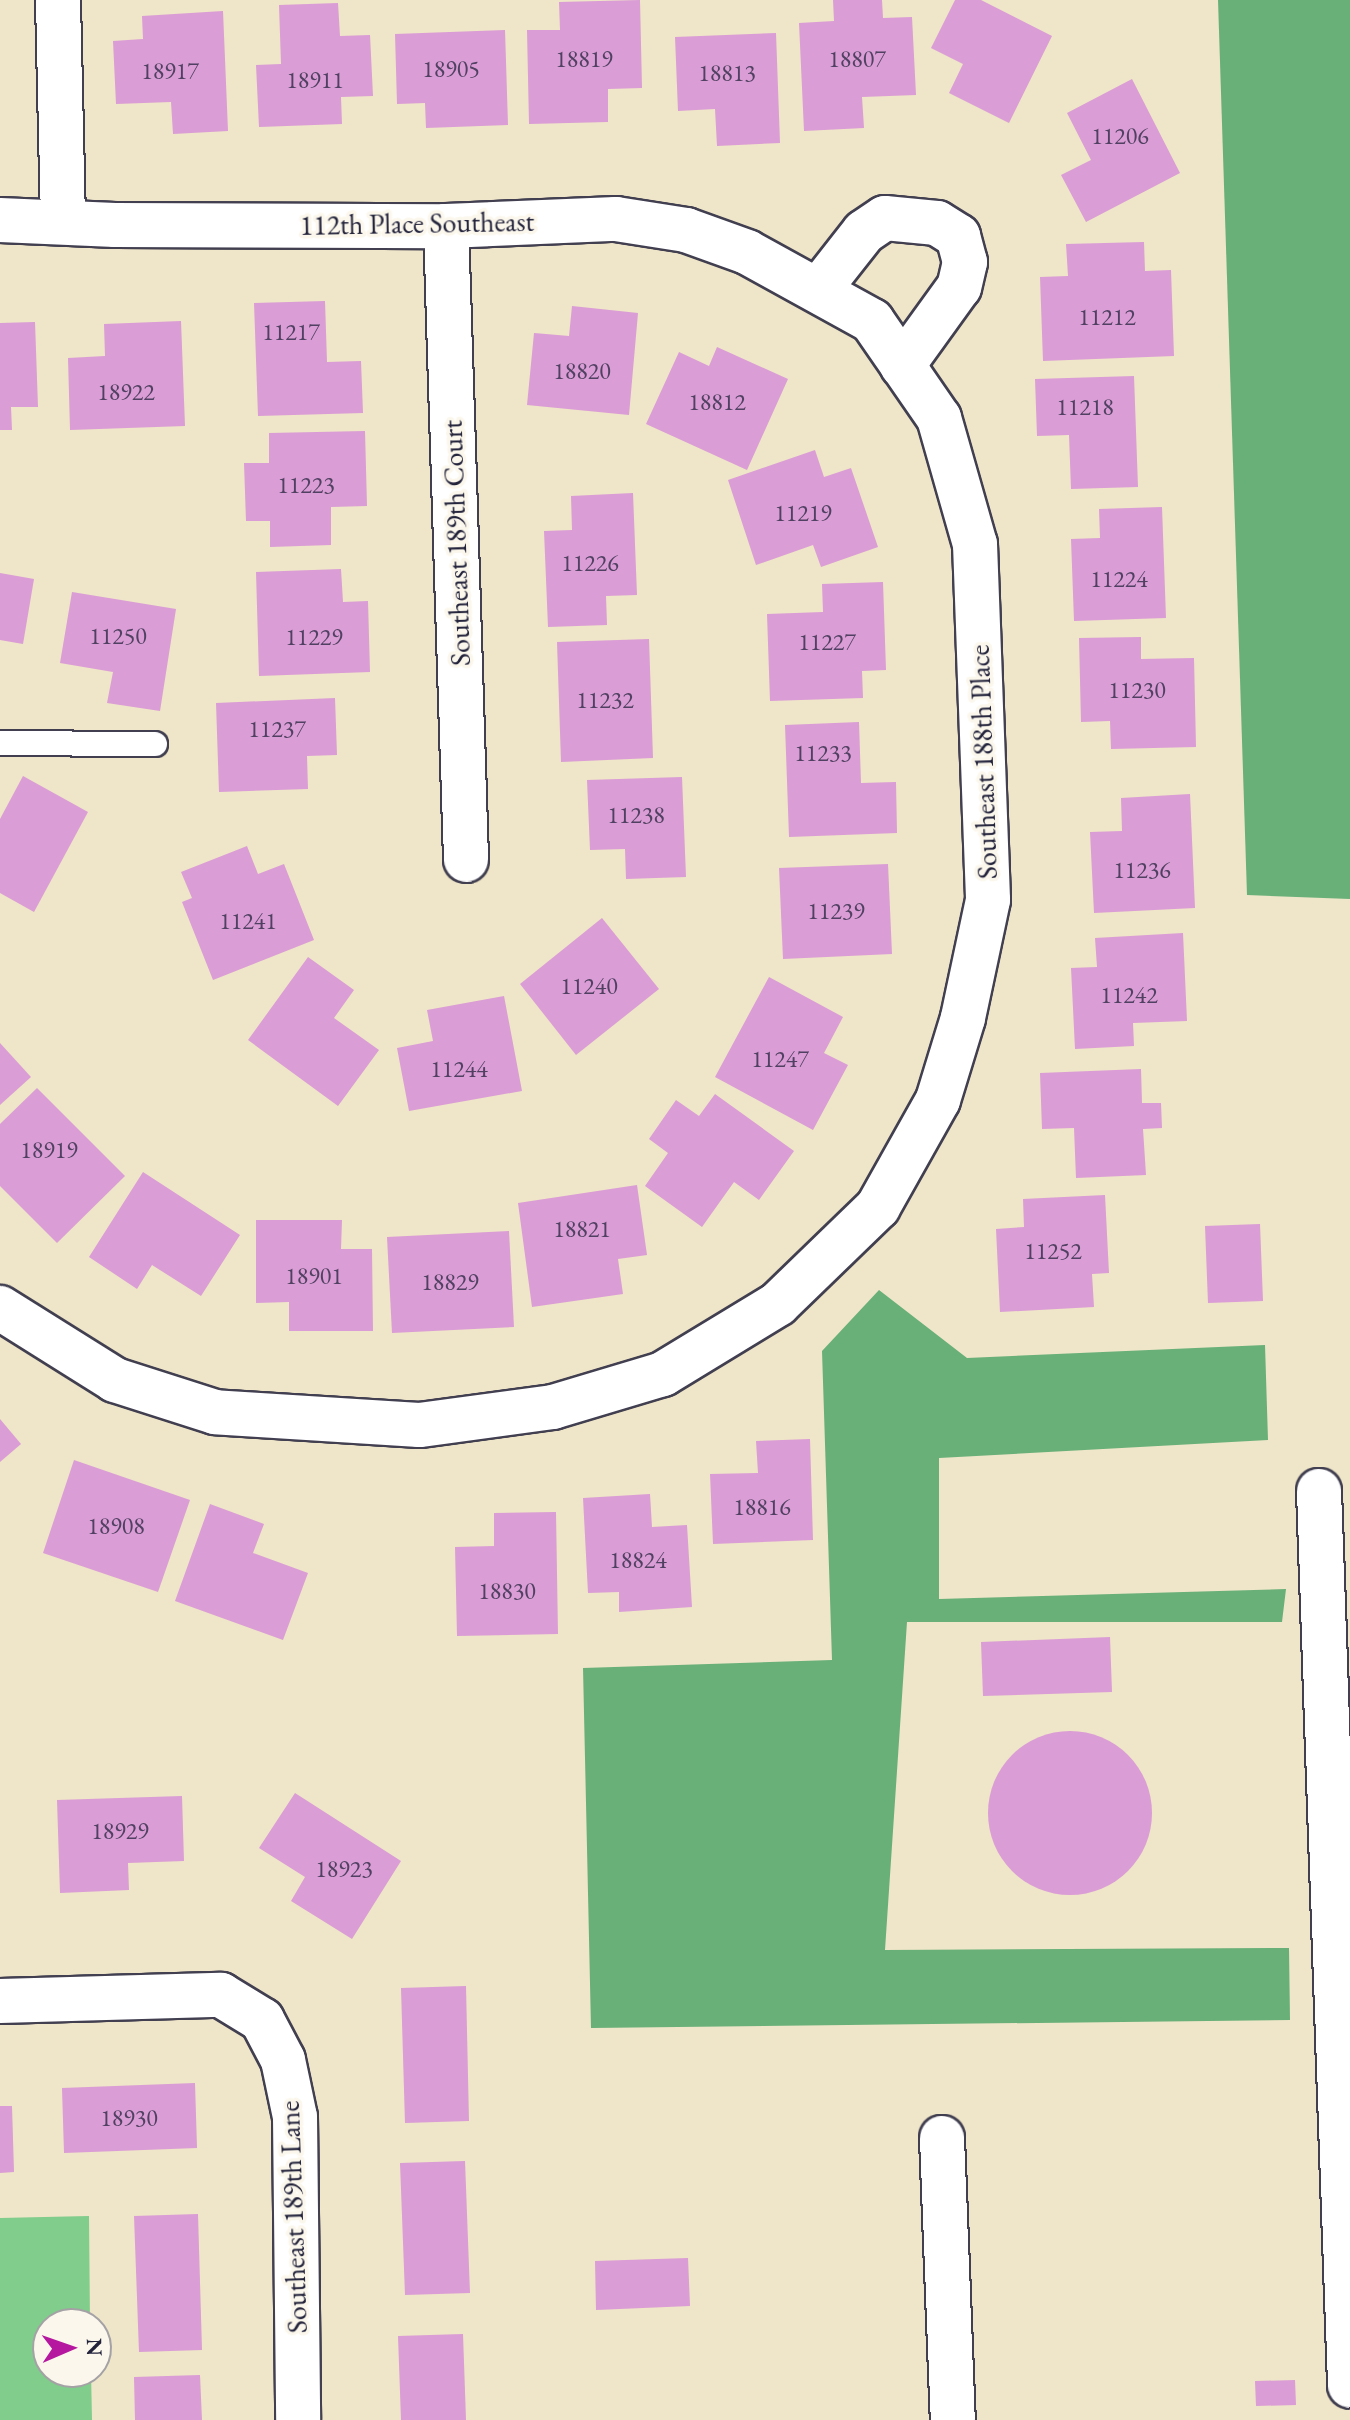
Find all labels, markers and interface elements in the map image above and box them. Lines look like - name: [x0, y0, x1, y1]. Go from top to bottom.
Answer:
- house number: 18819: [555, 45, 613, 73]
- house number: 18807: [828, 45, 886, 73]
- house number: 18905: [422, 55, 480, 83]
- house number: 18917: [141, 57, 199, 85]
- house number: 18813: [698, 59, 756, 87]
- house number: 18911: [286, 66, 344, 94]
- house number: 11206: [1091, 122, 1149, 150]
- street label: 112th Place Southeast: [299, 204, 535, 242]
- house number: 11212: [1078, 303, 1136, 331]
- house number: 11217: [262, 318, 320, 346]
- house number: 18820: [553, 357, 611, 385]
- house number: 18922: [97, 378, 155, 406]
- house number: 18812: [688, 388, 746, 416]
- house number: 11218: [1056, 393, 1114, 421]
- street label: Southeast 189th Court: [435, 419, 477, 667]
- house number: 11223: [277, 471, 335, 499]
- house number: 11219: [774, 499, 832, 527]
- house number: 11226: [561, 549, 619, 577]
- house number: 11224: [1090, 565, 1148, 593]
- house number: 11250: [89, 622, 147, 650]
- house number: 11229: [285, 623, 343, 651]
- house number: 11227: [798, 628, 856, 656]
- street label: Southeast 188th Place: [962, 644, 1004, 880]
- house number: 11230: [1108, 676, 1166, 704]
- house number: 11232: [576, 686, 634, 714]
- house number: 11237: [248, 715, 306, 743]
- house number: 11233: [794, 739, 852, 767]
- house number: 11238: [607, 801, 665, 829]
- house number: 11236: [1113, 856, 1171, 884]
- house number: 11239: [807, 897, 865, 925]
- house number: 11241: [219, 907, 277, 935]
- house number: 11240: [560, 972, 618, 1000]
- house number: 11242: [1100, 981, 1158, 1009]
- house number: 11247: [751, 1045, 809, 1073]
- house number: 11244: [430, 1055, 488, 1083]
- house number: 18919: [20, 1136, 78, 1164]
- house number: 18821: [553, 1215, 611, 1243]
- house number: 11252: [1024, 1237, 1082, 1265]
- house number: 18901: [285, 1262, 343, 1290]
- house number: 18829: [421, 1268, 479, 1296]
- house number: 18816: [733, 1493, 791, 1521]
- house number: 18908: [87, 1512, 145, 1540]
- house number: 18824: [609, 1546, 667, 1574]
- house number: 18830: [478, 1577, 536, 1605]
- house number: 18929: [91, 1817, 149, 1845]
- house number: 18923: [315, 1855, 373, 1883]
- street label: Southeast 189th Lane: [272, 2100, 314, 2334]
- house number: 18930: [100, 2104, 158, 2132]
- north arrow: [32, 2308, 112, 2388]
- text: N: [80, 2338, 109, 2357]

